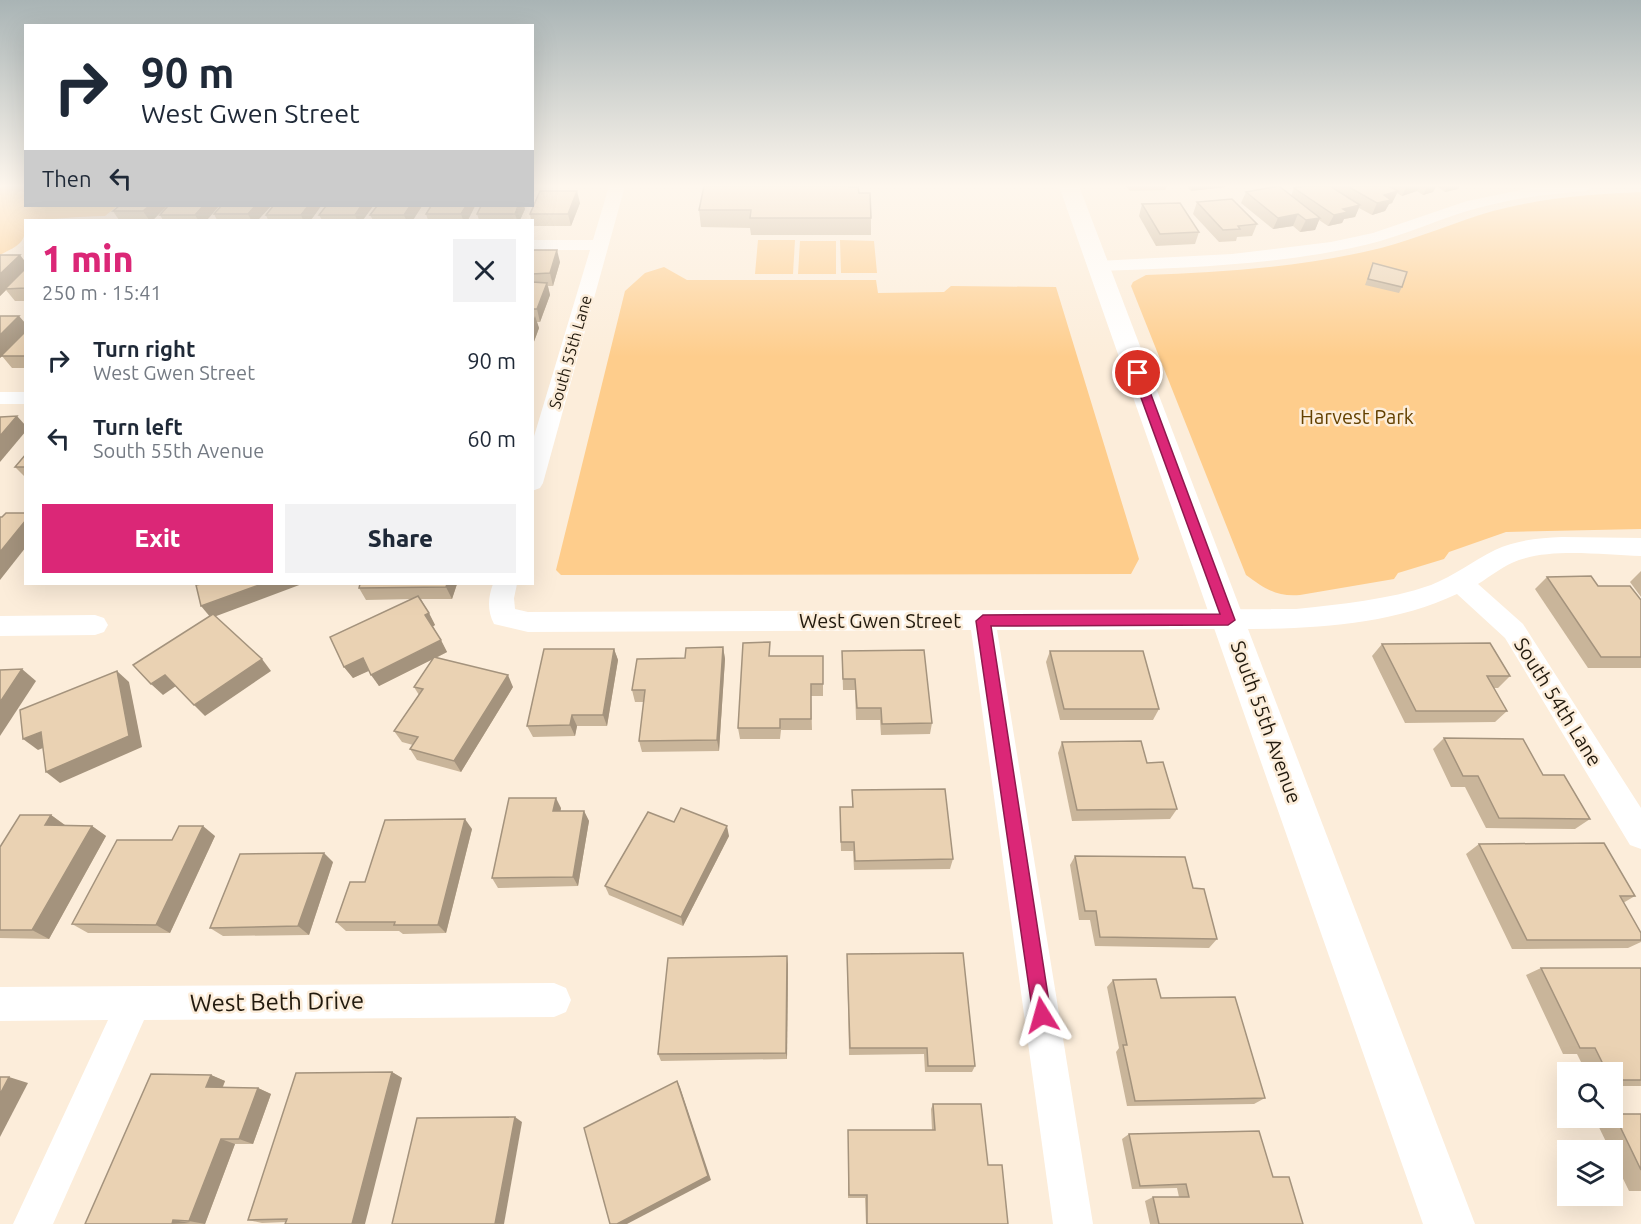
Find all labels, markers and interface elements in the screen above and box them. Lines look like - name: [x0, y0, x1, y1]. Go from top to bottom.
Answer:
- icon: right: [42, 48, 120, 126]
- text: 90 m: [141, 49, 235, 96]
- text: West Gwen Street: [141, 98, 360, 128]
- icon: left: [104, 162, 137, 195]
- text: Then: [42, 166, 92, 191]
- text: 1 min: [42, 238, 134, 279]
- button: close: [453, 239, 516, 302]
- text: 250 m · 15:41: [42, 281, 162, 304]
- street label: South 55th Lane: [545, 293, 595, 411]
- text: Turn right: [93, 336, 195, 361]
- icon: right: [42, 344, 75, 377]
- pin: [1112, 347, 1163, 398]
- text: 90 m: [467, 348, 516, 373]
- icon: arrive: [1121, 356, 1154, 389]
- text: West Gwen Street: [93, 361, 255, 384]
- park label: Harvest Park: [1300, 405, 1414, 428]
- text: Turn left: [93, 414, 183, 439]
- icon: left: [42, 422, 75, 455]
- text: 60 m: [467, 426, 516, 451]
- text: South 55th Avenue: [93, 439, 264, 462]
- button: Exit: [42, 504, 273, 573]
- button: Share: [285, 504, 516, 573]
- street label: West Gwen Street: [799, 609, 961, 632]
- street label: South 54th Lane: [1510, 633, 1607, 770]
- street label: South 55th Avenue: [1226, 637, 1307, 806]
- position arrow: [1010, 983, 1074, 1047]
- street label: West Beth Drive: [190, 986, 364, 1017]
- map controls: [1557, 1062, 1623, 1206]
- button: search: [1557, 1062, 1623, 1128]
- button: layers: [1557, 1140, 1623, 1206]

